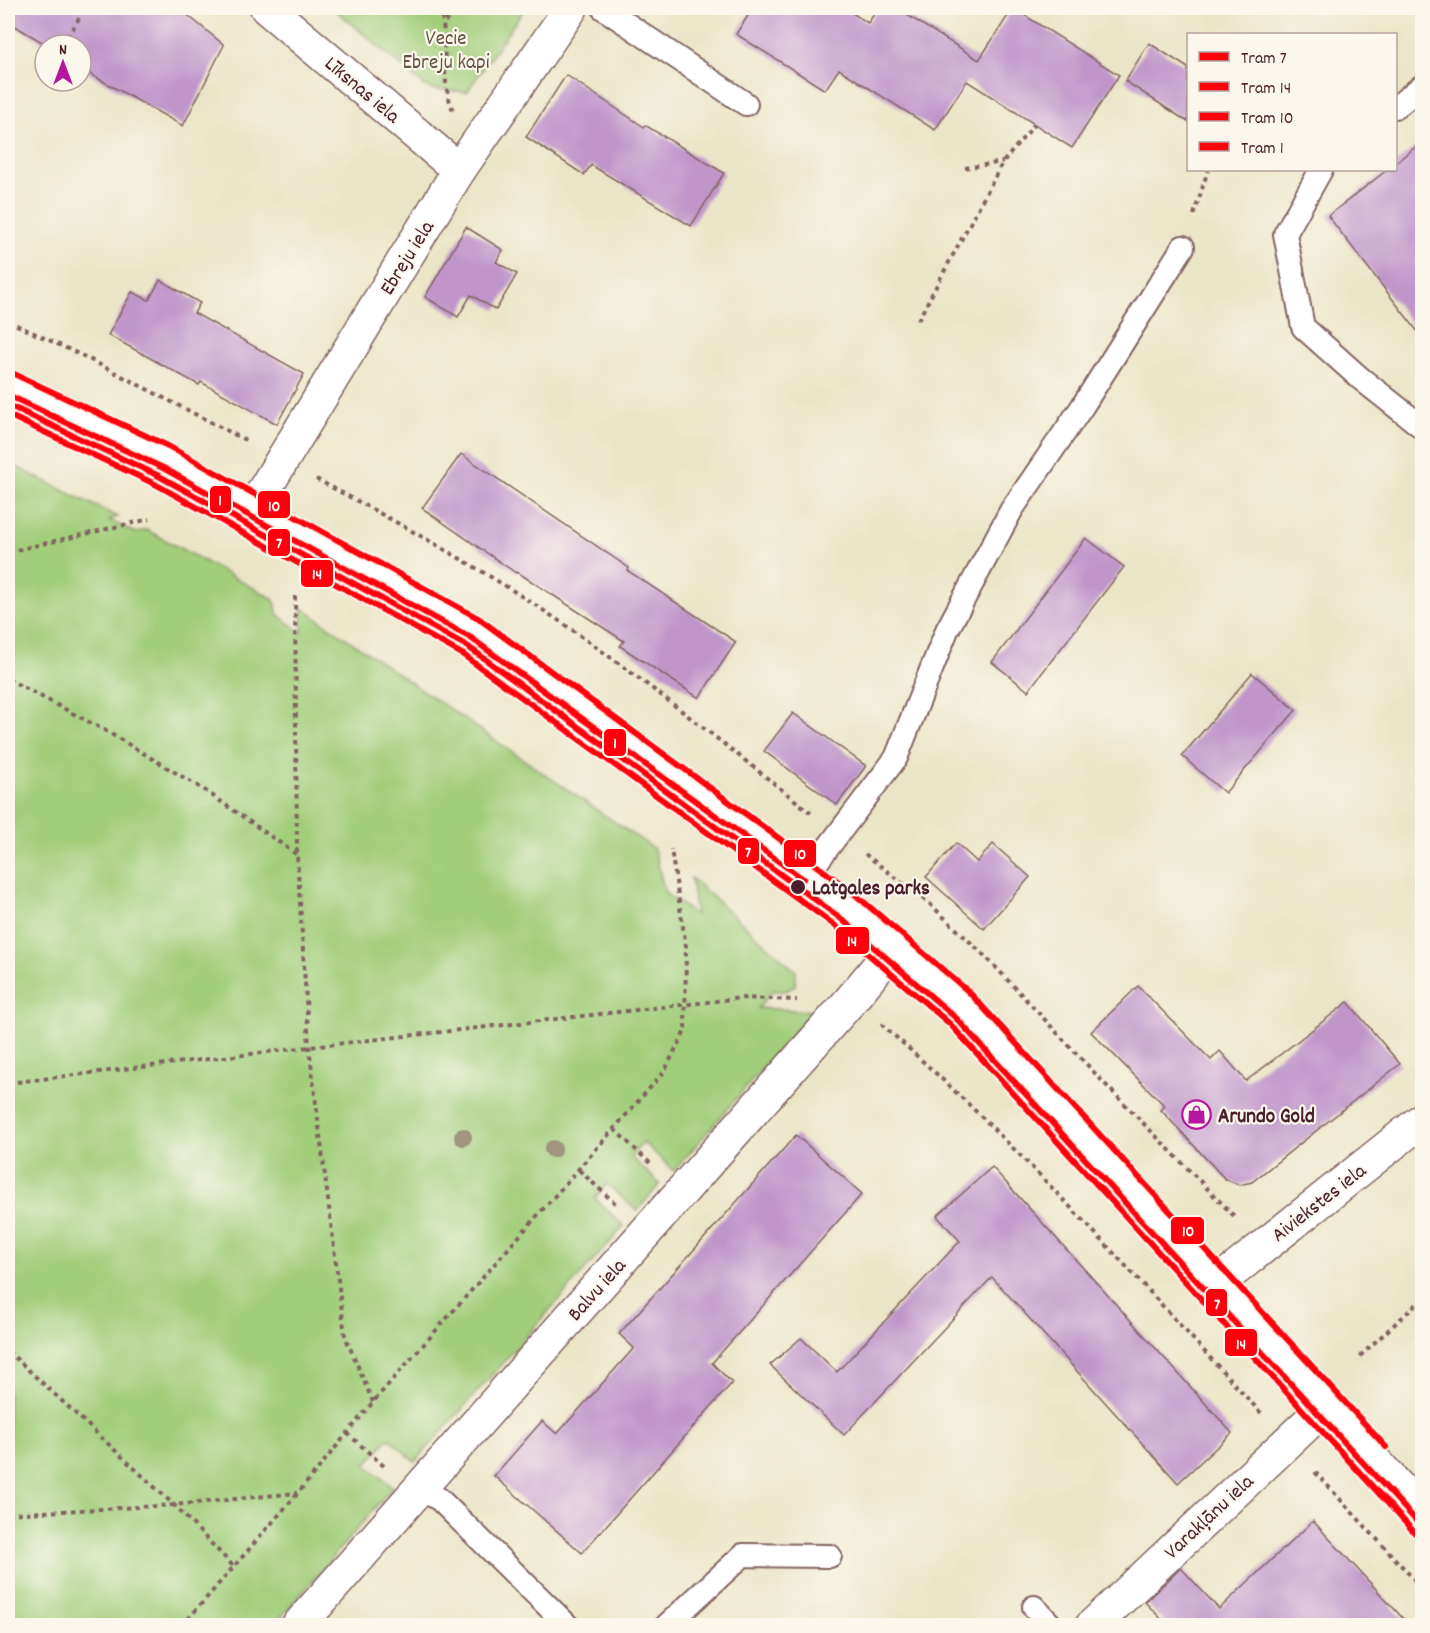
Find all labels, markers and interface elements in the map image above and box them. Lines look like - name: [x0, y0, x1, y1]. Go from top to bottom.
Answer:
- park label: Vecie Ebreju kapi: [402, 25, 490, 79]
- north arrow: [33, 33, 93, 93]
- legend: [1187, 33, 1397, 171]
- text: N: [59, 39, 67, 62]
- text: Tram 7: [1241, 47, 1287, 72]
- street label: Līksnas iela: [317, 51, 406, 133]
- text: Tram 14: [1241, 77, 1291, 102]
- text: Tram 10: [1241, 107, 1294, 132]
- text: Tram 1: [1241, 137, 1284, 162]
- street label: Ebreju iela: [374, 214, 444, 302]
- line badge: 1: [209, 485, 232, 514]
- text: 1: [218, 490, 222, 513]
- line badge: 10: [257, 490, 291, 519]
- text: 10: [268, 496, 280, 519]
- line badge: 7: [267, 528, 291, 557]
- text: 7: [276, 533, 282, 556]
- line badge: 14: [300, 559, 334, 588]
- text: 14: [312, 564, 322, 587]
- line badge: 1: [603, 728, 627, 757]
- text: 1: [613, 733, 617, 756]
- line badge: 7: [737, 837, 760, 865]
- line badge: 10: [783, 839, 817, 868]
- text: 7: [745, 842, 751, 865]
- text: 10: [794, 844, 806, 867]
- place label: Latgales parks: [812, 875, 930, 905]
- marker: Latgales parks: [789, 878, 807, 896]
- line badge: 14: [835, 926, 870, 955]
- text: 14: [847, 931, 857, 954]
- shop icon: Arundo Gold: [1181, 1099, 1213, 1131]
- place label: Arundo Gold: [1218, 1103, 1315, 1133]
- street label: Aiviekstes iela: [1266, 1157, 1375, 1251]
- line badge: 10: [1170, 1216, 1205, 1245]
- text: 10: [1182, 1221, 1194, 1244]
- street label: Balvu iela: [562, 1252, 635, 1329]
- line badge: 7: [1205, 1288, 1228, 1317]
- text: 7: [1214, 1294, 1220, 1317]
- line badge: 14: [1224, 1328, 1258, 1357]
- text: 14: [1236, 1334, 1246, 1357]
- street label: Varakļānu iela: [1158, 1468, 1262, 1568]

